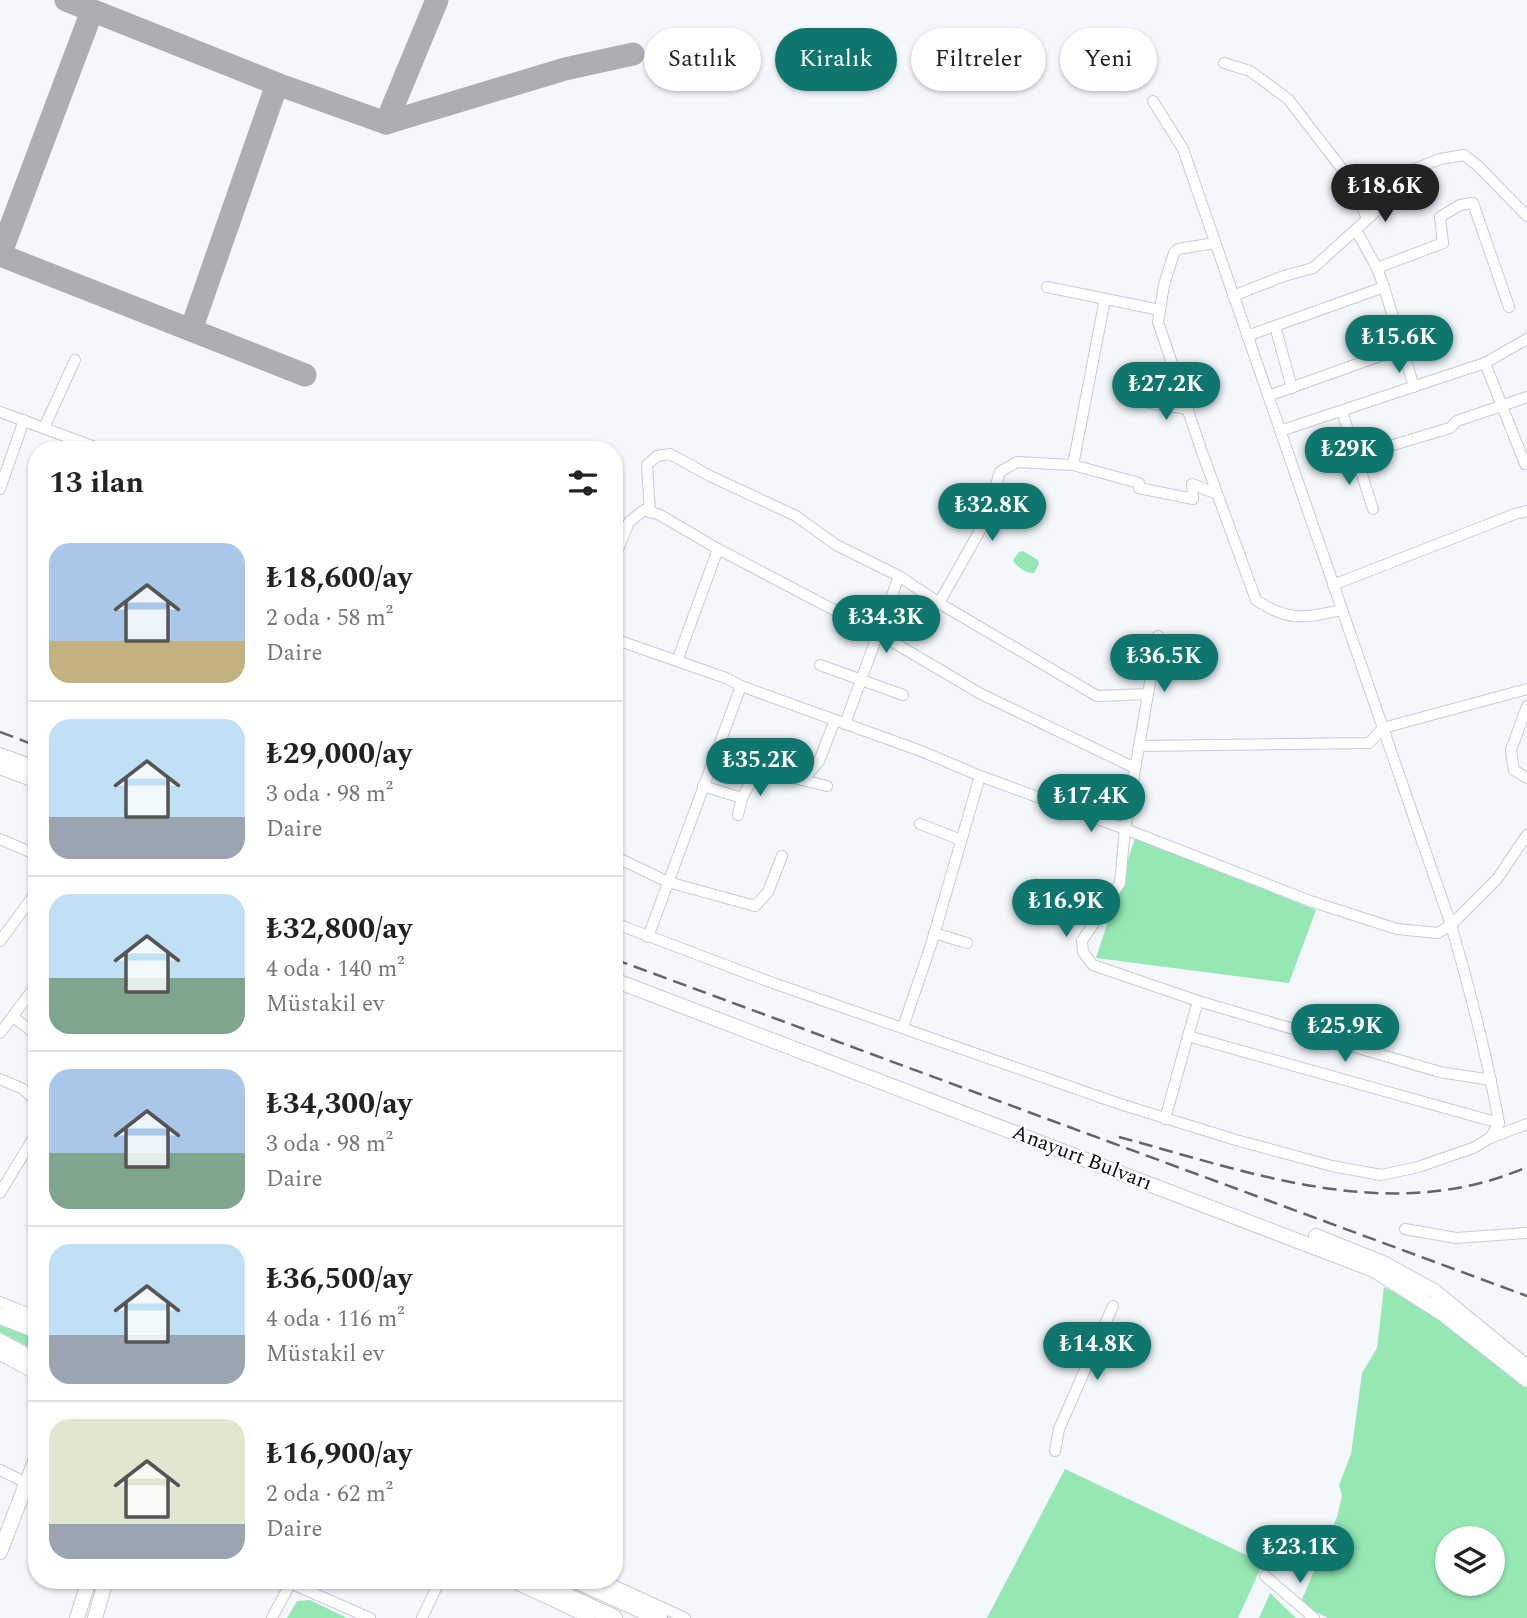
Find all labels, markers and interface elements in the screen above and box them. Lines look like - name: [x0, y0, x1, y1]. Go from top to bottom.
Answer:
- chip: Satılık: [644, 28, 761, 91]
- chip: Kiralık: [775, 28, 897, 91]
- chip: Filtreler: [911, 28, 1046, 91]
- chip: Yeni: [1060, 28, 1157, 91]
- pin: ₺18.6K: [1328, 164, 1442, 224]
- text: ₺18.6K: [1347, 169, 1423, 204]
- pin: ₺15.6K: [1342, 316, 1456, 375]
- text: ₺15.6K: [1361, 320, 1437, 355]
- pin: ₺27.2K: [1109, 362, 1223, 422]
- text: ₺27.2K: [1128, 367, 1204, 402]
- pin: ₺29K: [1308, 428, 1390, 487]
- text: ₺29K: [1321, 432, 1377, 467]
- text: 13 ilan: [49, 460, 144, 506]
- icon: filters: [564, 464, 602, 502]
- pin: ₺32.8K: [935, 484, 1049, 543]
- text: ₺32.8K: [954, 488, 1030, 523]
- text: ₺18,600/ay: [266, 555, 412, 601]
- icon: home: [105, 571, 189, 655]
- pin: ₺34.3K: [829, 596, 943, 655]
- text: ₺34.3K: [848, 600, 924, 635]
- text: 2 oda · 58 m²: [266, 601, 393, 636]
- pin: ₺36.5K: [1107, 634, 1221, 694]
- text: Daire: [266, 636, 323, 671]
- text: ₺36.5K: [1126, 639, 1202, 674]
- text: ₺29,000/ay: [266, 731, 412, 777]
- pin: ₺35.2K: [703, 738, 817, 798]
- text: ₺35.2K: [722, 743, 798, 778]
- icon: home: [105, 747, 189, 831]
- pin: ₺17.4K: [1034, 774, 1148, 834]
- text: 3 oda · 98 m²: [266, 777, 393, 812]
- text: ₺17.4K: [1053, 779, 1129, 814]
- text: Daire: [266, 812, 323, 847]
- pin: ₺16.9K: [1009, 880, 1123, 939]
- text: ₺16.9K: [1028, 884, 1104, 919]
- text: ₺32,800/ay: [266, 906, 412, 952]
- icon: home: [105, 922, 189, 1006]
- text: 4 oda · 140 m²: [266, 952, 404, 987]
- text: Müstakil ev: [266, 987, 384, 1022]
- pin: ₺25.9K: [1288, 1004, 1402, 1064]
- text: ₺25.9K: [1307, 1009, 1383, 1044]
- text: ₺34,300/ay: [266, 1081, 412, 1127]
- icon: home: [105, 1097, 189, 1181]
- street label: Anayurt Bulvarı: [1007, 1117, 1157, 1199]
- text: 3 oda · 98 m²: [266, 1127, 393, 1162]
- text: Daire: [266, 1162, 323, 1197]
- text: ₺36,500/ay: [266, 1256, 412, 1302]
- icon: home: [105, 1272, 189, 1356]
- text: 4 oda · 116 m²: [266, 1302, 404, 1337]
- pin: ₺14.8K: [1040, 1322, 1154, 1382]
- text: ₺14.8K: [1059, 1327, 1135, 1362]
- text: Müstakil ev: [266, 1337, 384, 1372]
- text: ₺16,900/ay: [266, 1431, 412, 1477]
- icon: home: [105, 1447, 189, 1531]
- text: 2 oda · 62 m²: [266, 1477, 393, 1512]
- text: Daire: [266, 1512, 323, 1547]
- pin: ₺23.1K: [1243, 1526, 1357, 1585]
- map controls: [1435, 1526, 1505, 1596]
- button: layers: [1435, 1526, 1505, 1596]
- text: ₺23.1K: [1262, 1530, 1338, 1565]

